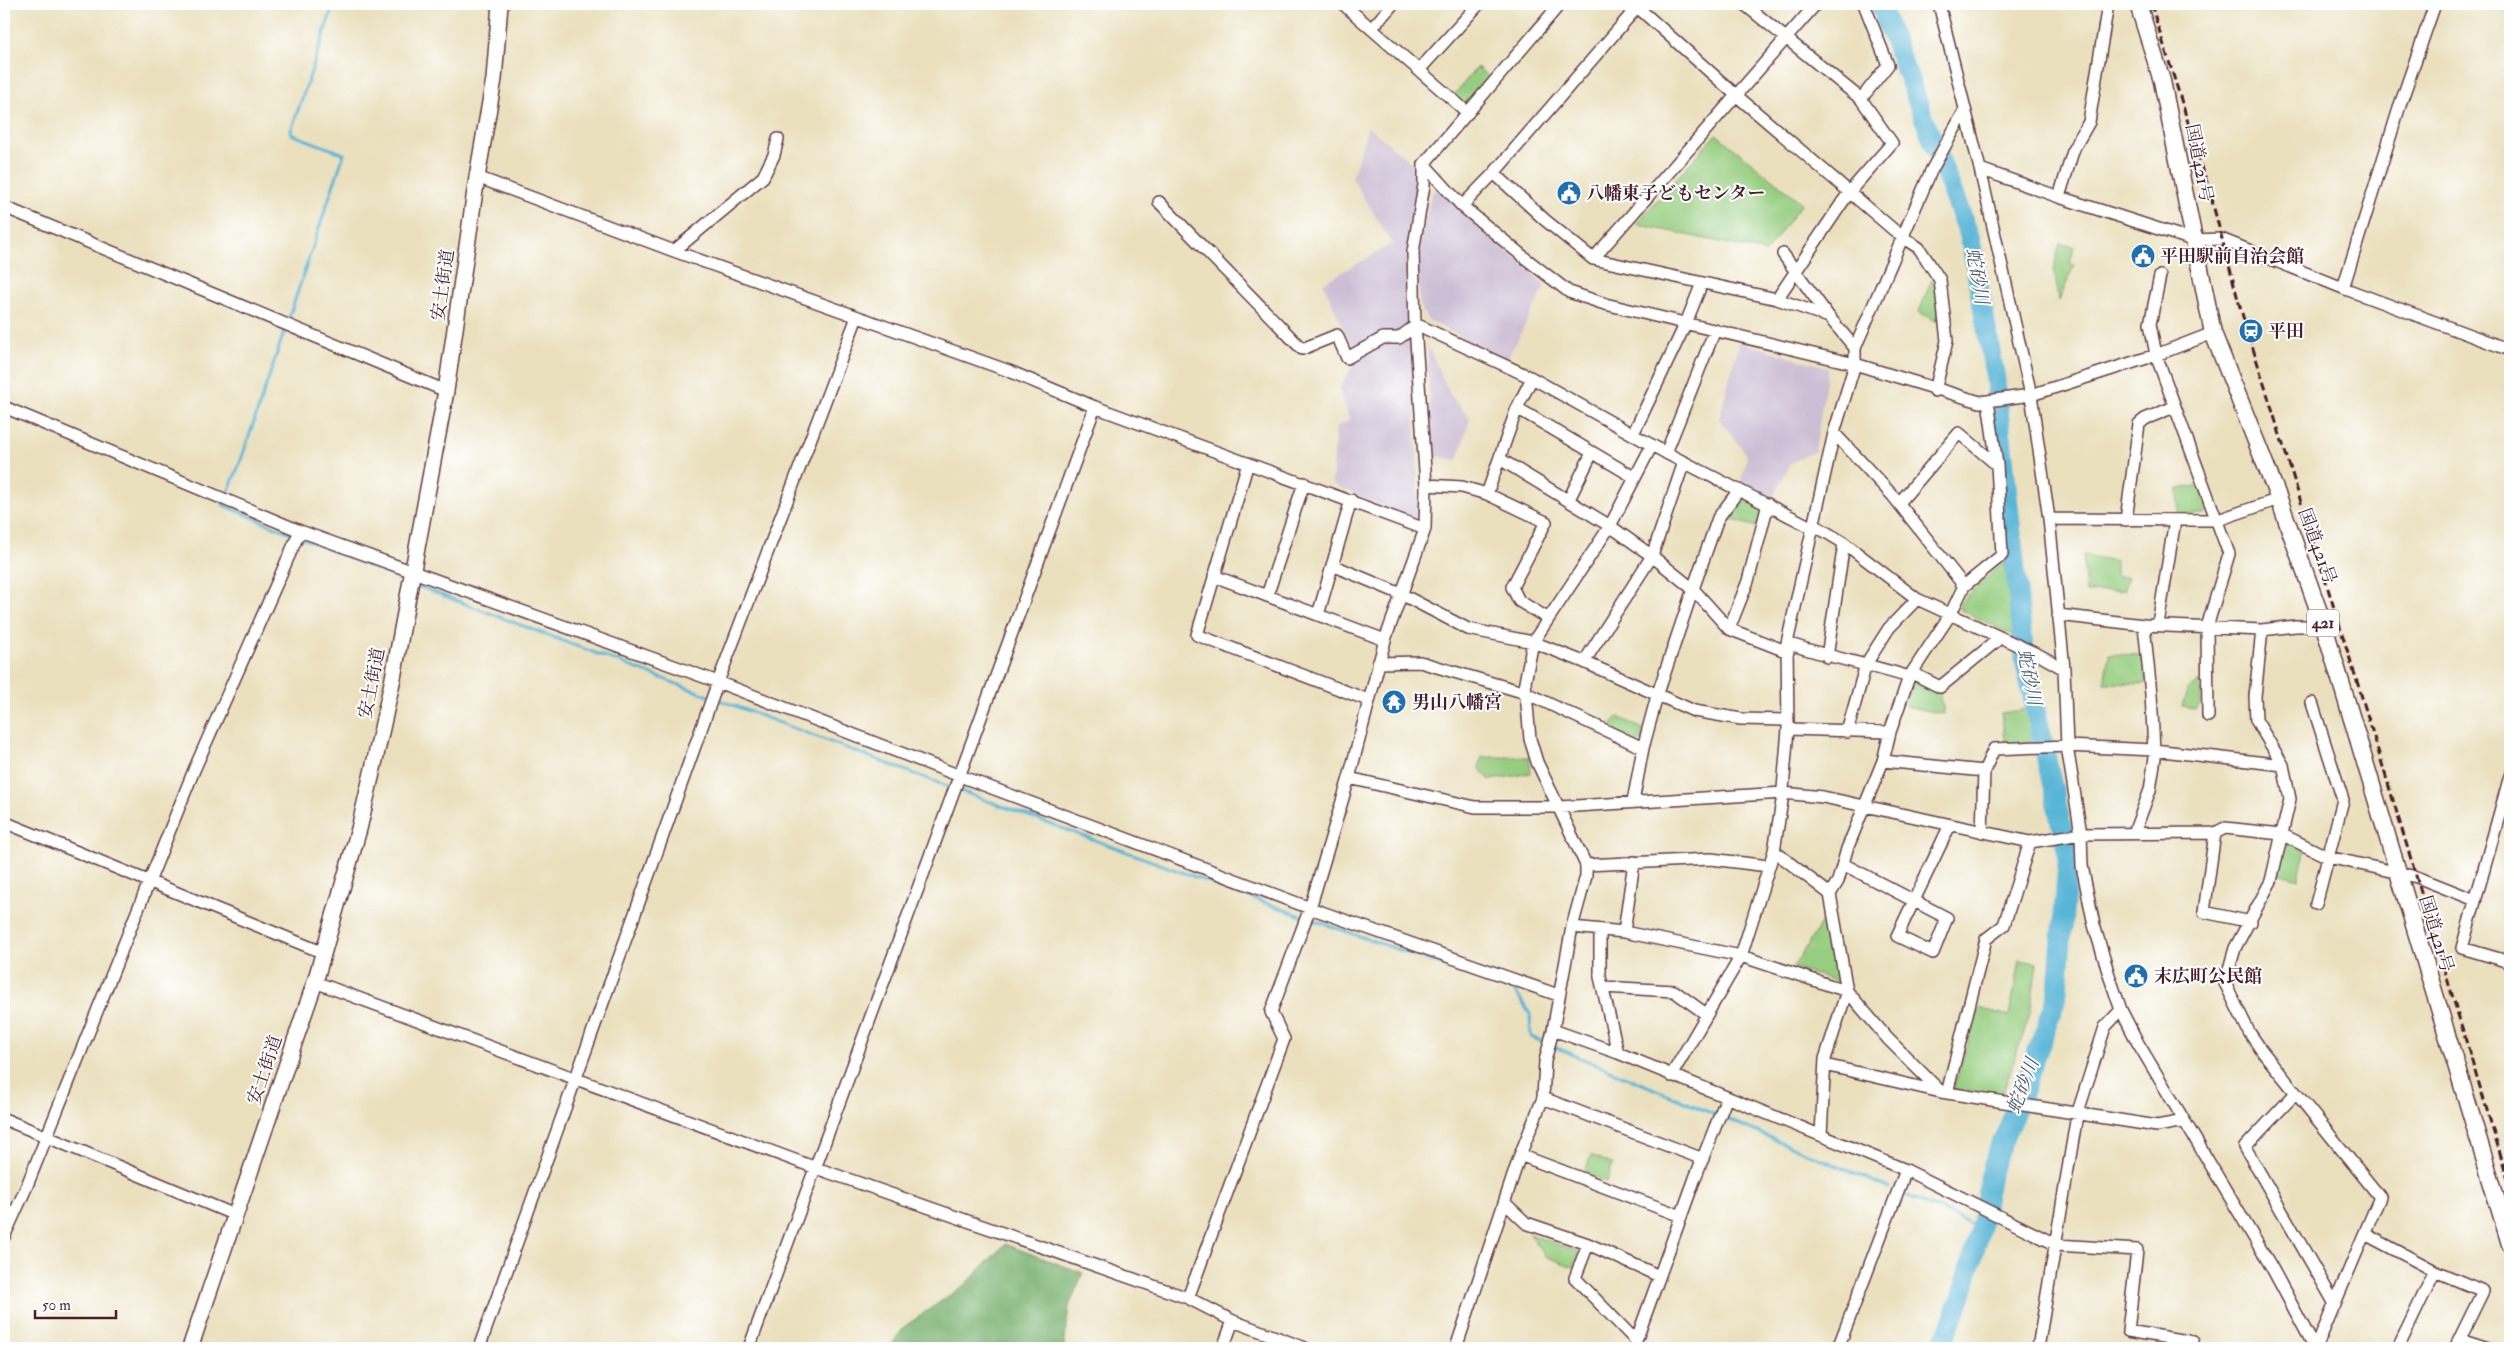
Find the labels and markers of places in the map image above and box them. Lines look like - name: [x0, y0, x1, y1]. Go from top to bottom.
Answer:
- public building icon: 八幡東子どもセンター: [1556, 180, 1582, 206]
- place label: 八幡東子どもセンター: [1586, 182, 1765, 205]
- public building icon: 平田駅前自治会館: [2130, 243, 2156, 269]
- place label: 平田駅前自治会館: [2160, 245, 2304, 268]
- station icon: 平田: [2238, 318, 2264, 344]
- place label: 平田: [2268, 320, 2304, 343]
- temple icon: 男山八幡宮: [1381, 689, 1407, 715]
- place label: 男山八幡宮: [1412, 691, 1502, 714]
- public building icon: 末広町公民館: [2123, 963, 2149, 989]
- place label: 末広町公民館: [2154, 965, 2262, 988]

